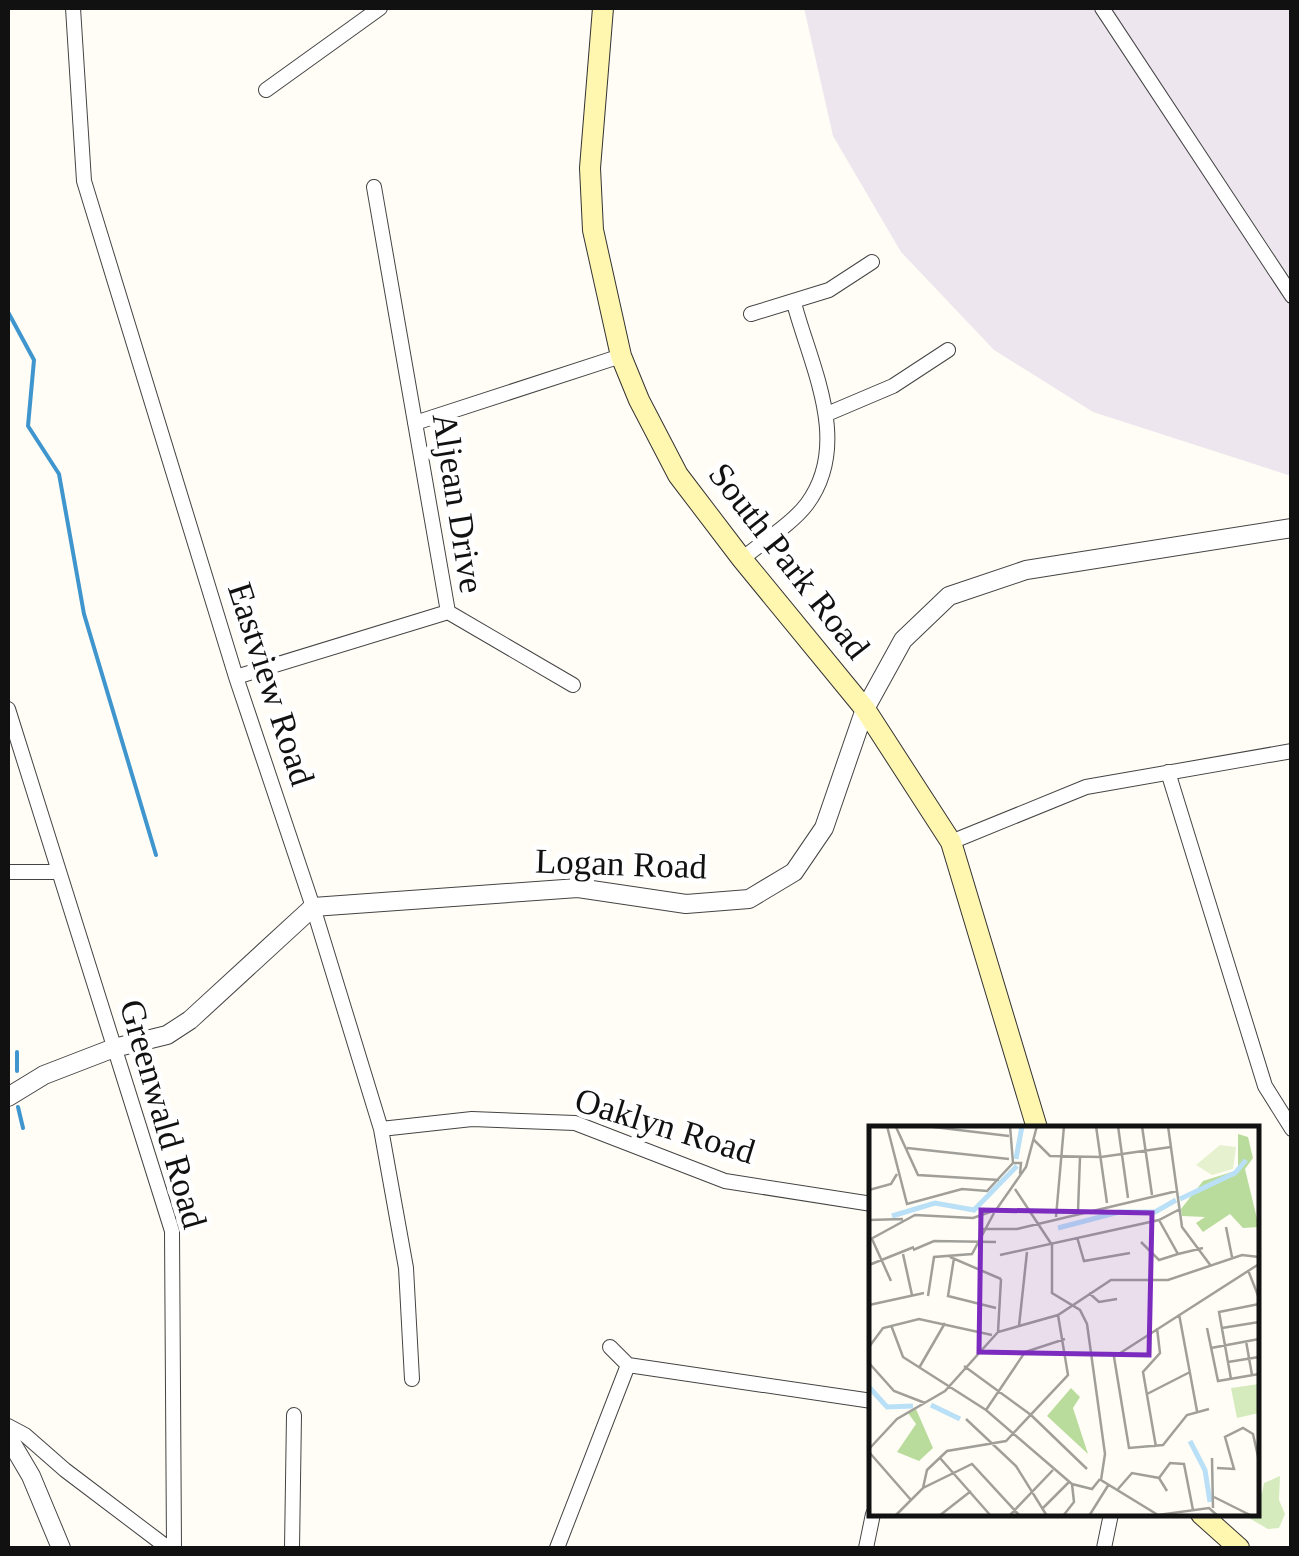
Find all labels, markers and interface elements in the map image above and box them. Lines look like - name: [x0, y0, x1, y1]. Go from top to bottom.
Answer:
- street label: Aljean Drive: [425, 410, 491, 596]
- street label: South Park Road: [701, 456, 878, 667]
- street label: Eastview Road: [220, 578, 322, 791]
- street label: Logan Road: [534, 842, 708, 887]
- street label: Greenwald Road: [112, 995, 214, 1233]
- street label: Oaklyn Road: [571, 1080, 760, 1172]
- inset map: [869, 1126, 1259, 1516]

